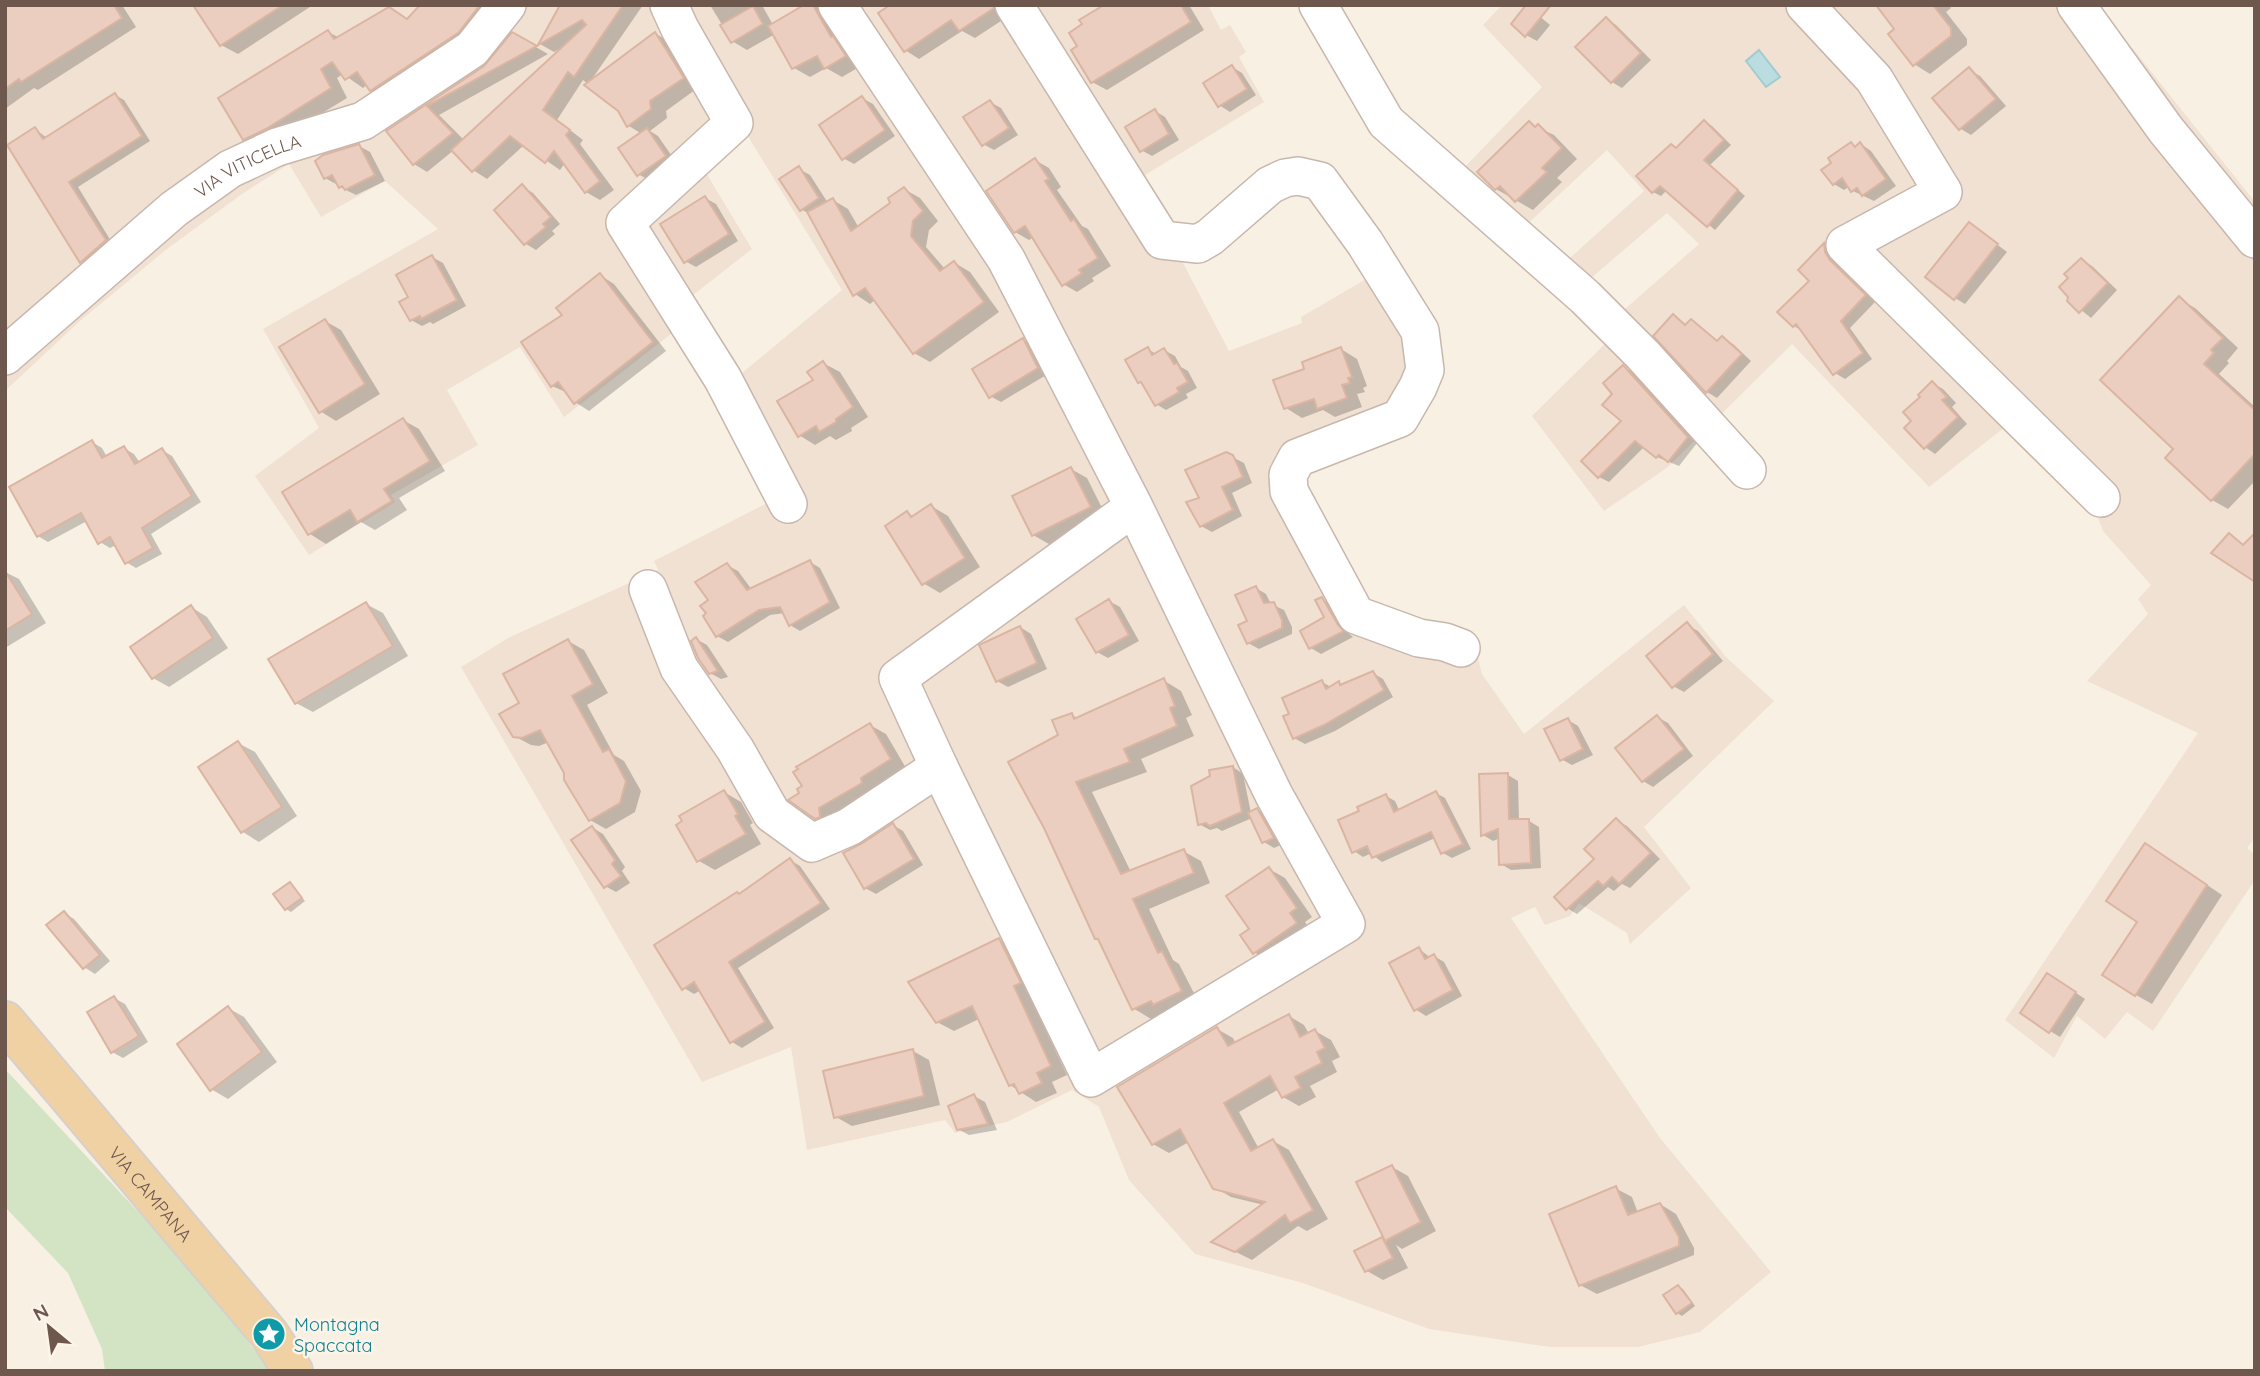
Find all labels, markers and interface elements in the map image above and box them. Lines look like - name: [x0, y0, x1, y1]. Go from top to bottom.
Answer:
- street label: VIA VITICELLA: [189, 129, 304, 203]
- street label: VIA CAMPANA: [104, 1141, 198, 1246]
- north arrow: [14, 1292, 84, 1362]
- text: N: [29, 1298, 53, 1326]
- place label: Montagna Spaccata: [294, 1313, 380, 1357]
- place icon: Montagna Spaccata: [250, 1315, 288, 1353]

